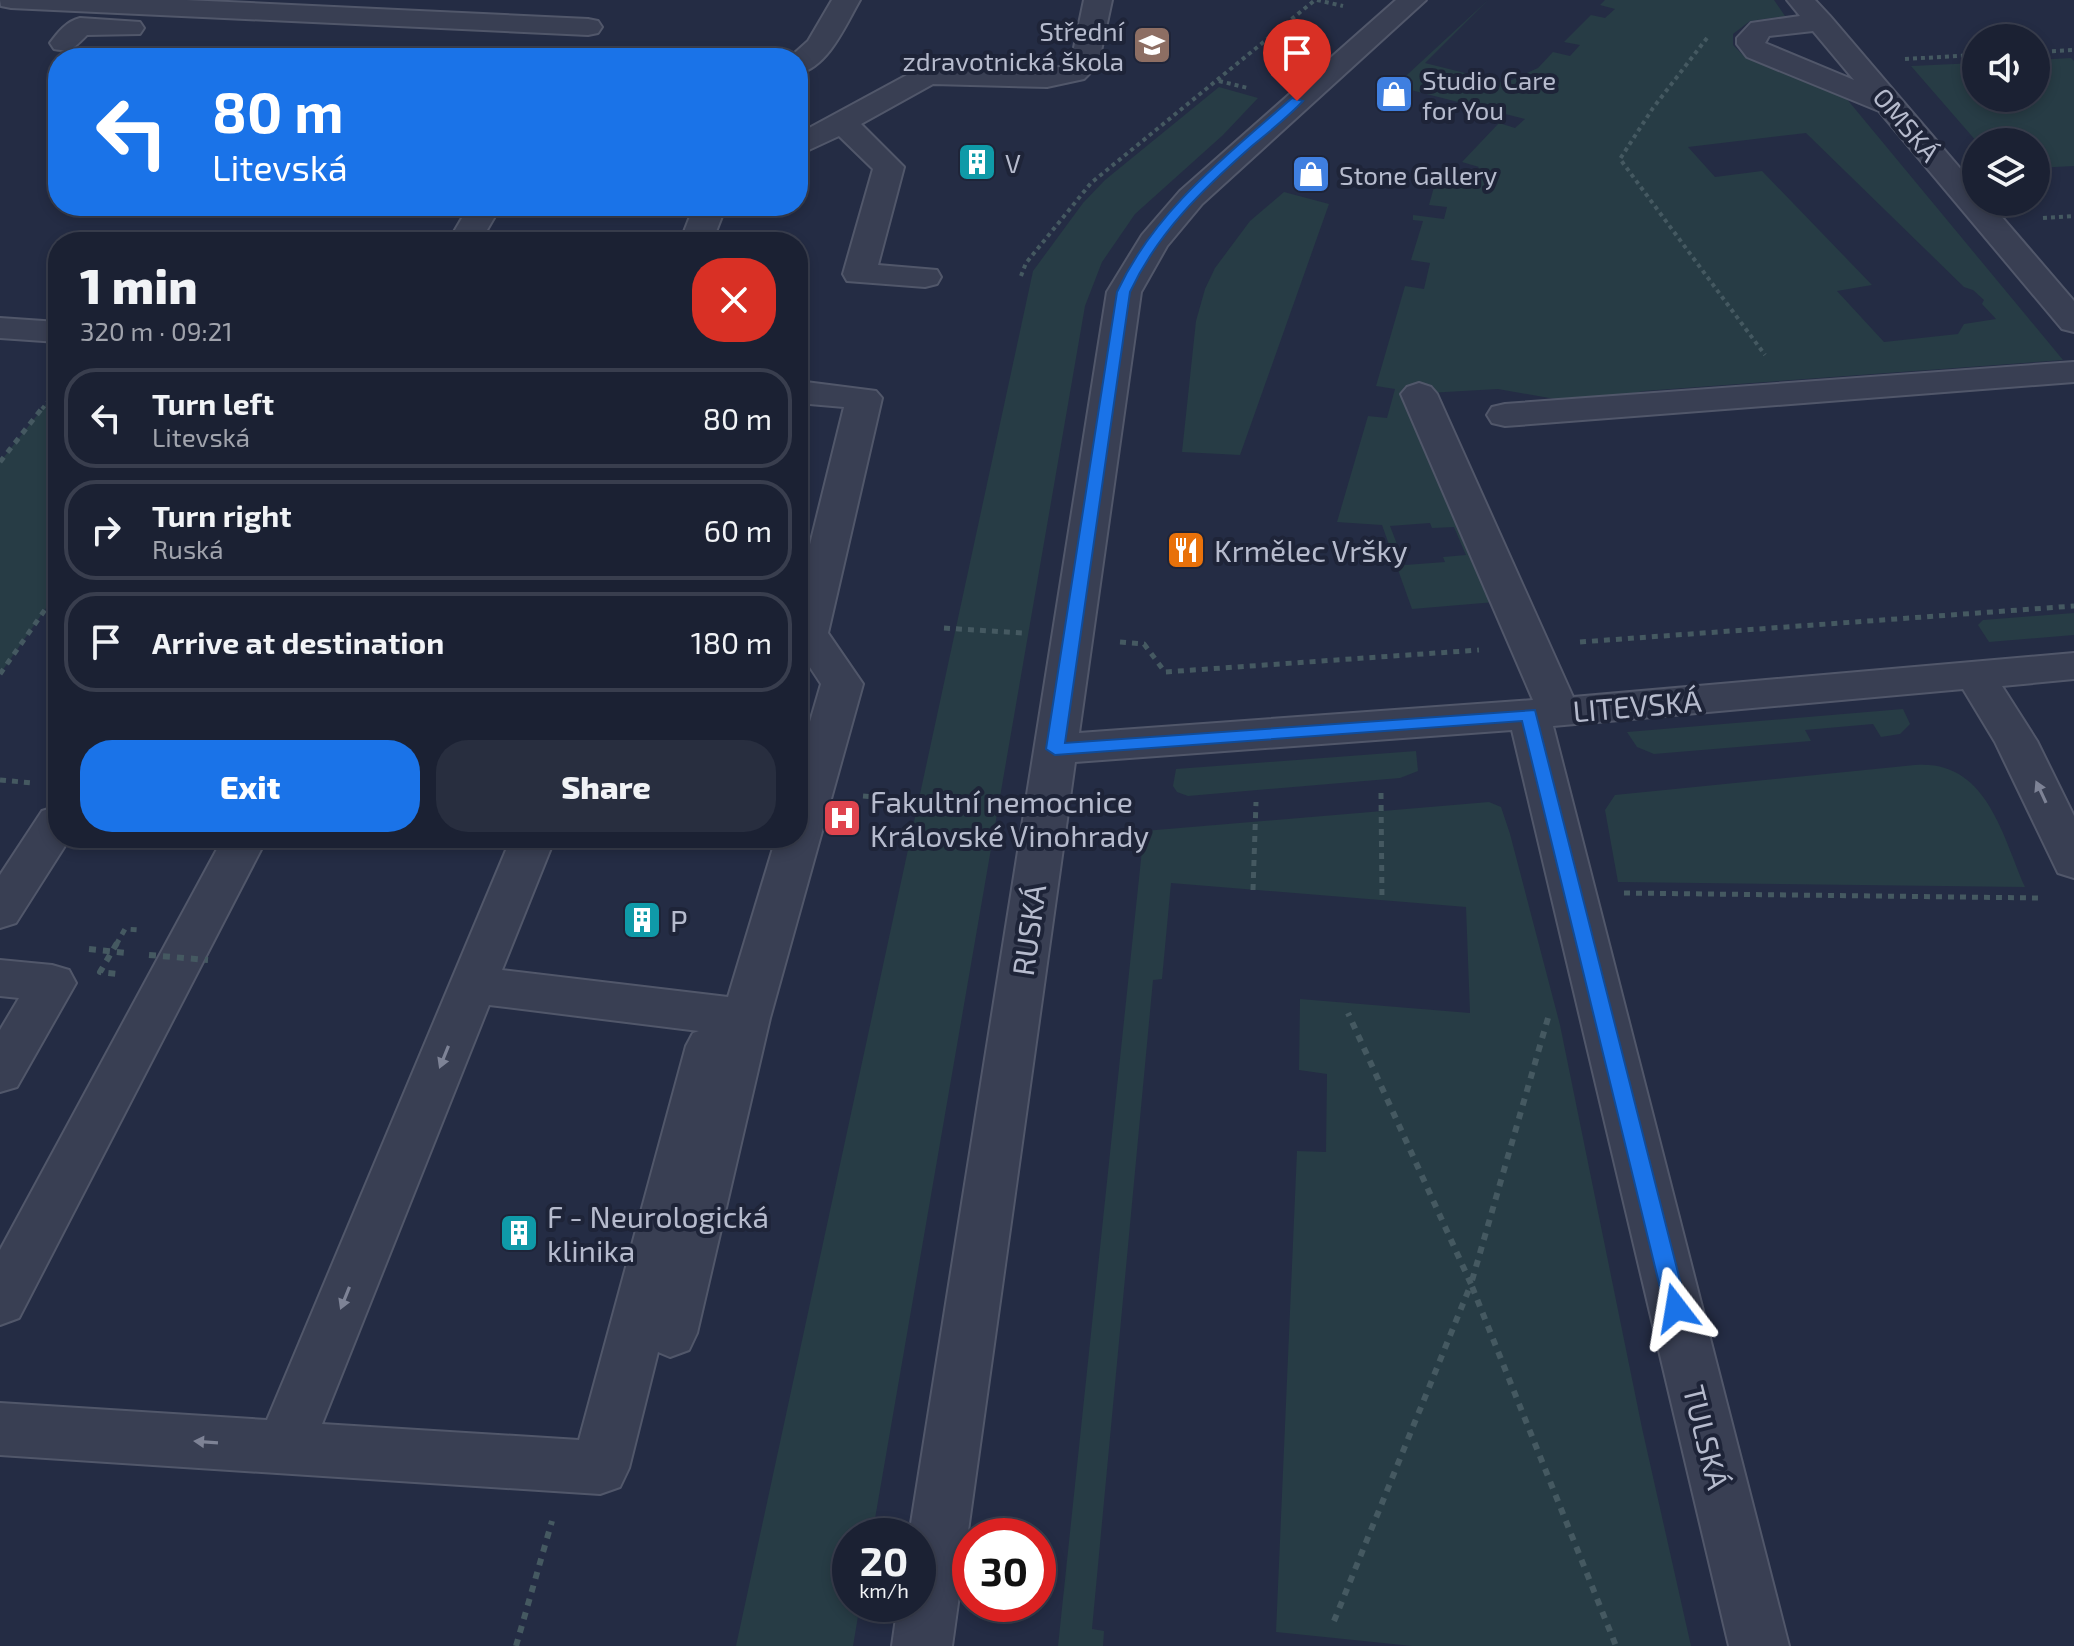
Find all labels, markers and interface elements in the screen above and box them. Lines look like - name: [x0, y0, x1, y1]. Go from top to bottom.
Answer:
- place label: Střední zdravotnická škola: [903, 15, 1126, 76]
- pin: [1263, 19, 1331, 101]
- school or university icon: Střední zdravotnická škola: [1131, 24, 1173, 66]
- map controls: [1962, 24, 2050, 216]
- button: sound: [1962, 24, 2050, 112]
- icon: arrive: [1275, 31, 1319, 75]
- place label: Studio Care for You: [1422, 64, 1556, 125]
- shop icon: Studio Care for You: [1373, 73, 1415, 115]
- text: 80 m: [212, 77, 344, 144]
- icon: left: [80, 80, 184, 184]
- street label: OMSKÁ: [1867, 81, 1947, 167]
- button: layers: [1962, 128, 2050, 216]
- building icon: V: [956, 141, 998, 183]
- text: Litevská: [212, 145, 348, 188]
- place label: V: [1005, 147, 1021, 178]
- shop icon: Stone Gallery: [1290, 153, 1332, 195]
- place label: Stone Gallery: [1339, 159, 1497, 190]
- text: 1 min: [80, 256, 198, 314]
- button: close: [692, 258, 776, 342]
- text: 320 m · 09:21: [80, 315, 233, 346]
- text: Turn left: [152, 385, 274, 421]
- icon: left: [84, 396, 128, 440]
- text: 80 m: [703, 400, 772, 436]
- text: Litevská: [152, 421, 250, 452]
- text: Turn right: [152, 497, 292, 533]
- icon: right: [84, 508, 128, 552]
- text: 60 m: [704, 512, 772, 548]
- restaurant icon: Krmělec Vršky: [1165, 529, 1207, 571]
- place label: Krmělec Vršky: [1214, 532, 1408, 568]
- text: Ruská: [152, 533, 224, 564]
- icon: arrive: [84, 620, 128, 664]
- text: Arrive at destination: [152, 624, 444, 660]
- text: 180 m: [691, 624, 772, 660]
- street label: LITEVSKÁ: [1571, 681, 1703, 729]
- button: Exit: [80, 740, 420, 832]
- button: Share: [436, 740, 776, 832]
- one-way arrow: [2034, 780, 2048, 804]
- place label: Fakultní nemocnice Královské Vinohrady: [870, 783, 1149, 853]
- hospital icon: Fakultní nemocnice Královské Vinohrady: [821, 797, 863, 839]
- street label: RUSKÁ: [1004, 882, 1052, 978]
- building icon: P: [621, 899, 663, 941]
- place label: P: [670, 902, 688, 938]
- one-way arrow: [437, 1045, 450, 1069]
- place label: F - Neurologická klinika: [547, 1198, 769, 1268]
- building icon: F - Neurologická klinika: [498, 1212, 540, 1254]
- position arrow: [1634, 1266, 1718, 1350]
- one-way arrow: [339, 1286, 352, 1310]
- street label: TULSKÁ: [1677, 1381, 1737, 1493]
- one-way arrow: [193, 1435, 218, 1448]
- speed limit sign: 30: [952, 1518, 1056, 1622]
- text: 20: [860, 1536, 908, 1584]
- text: km/h: [859, 1578, 909, 1602]

